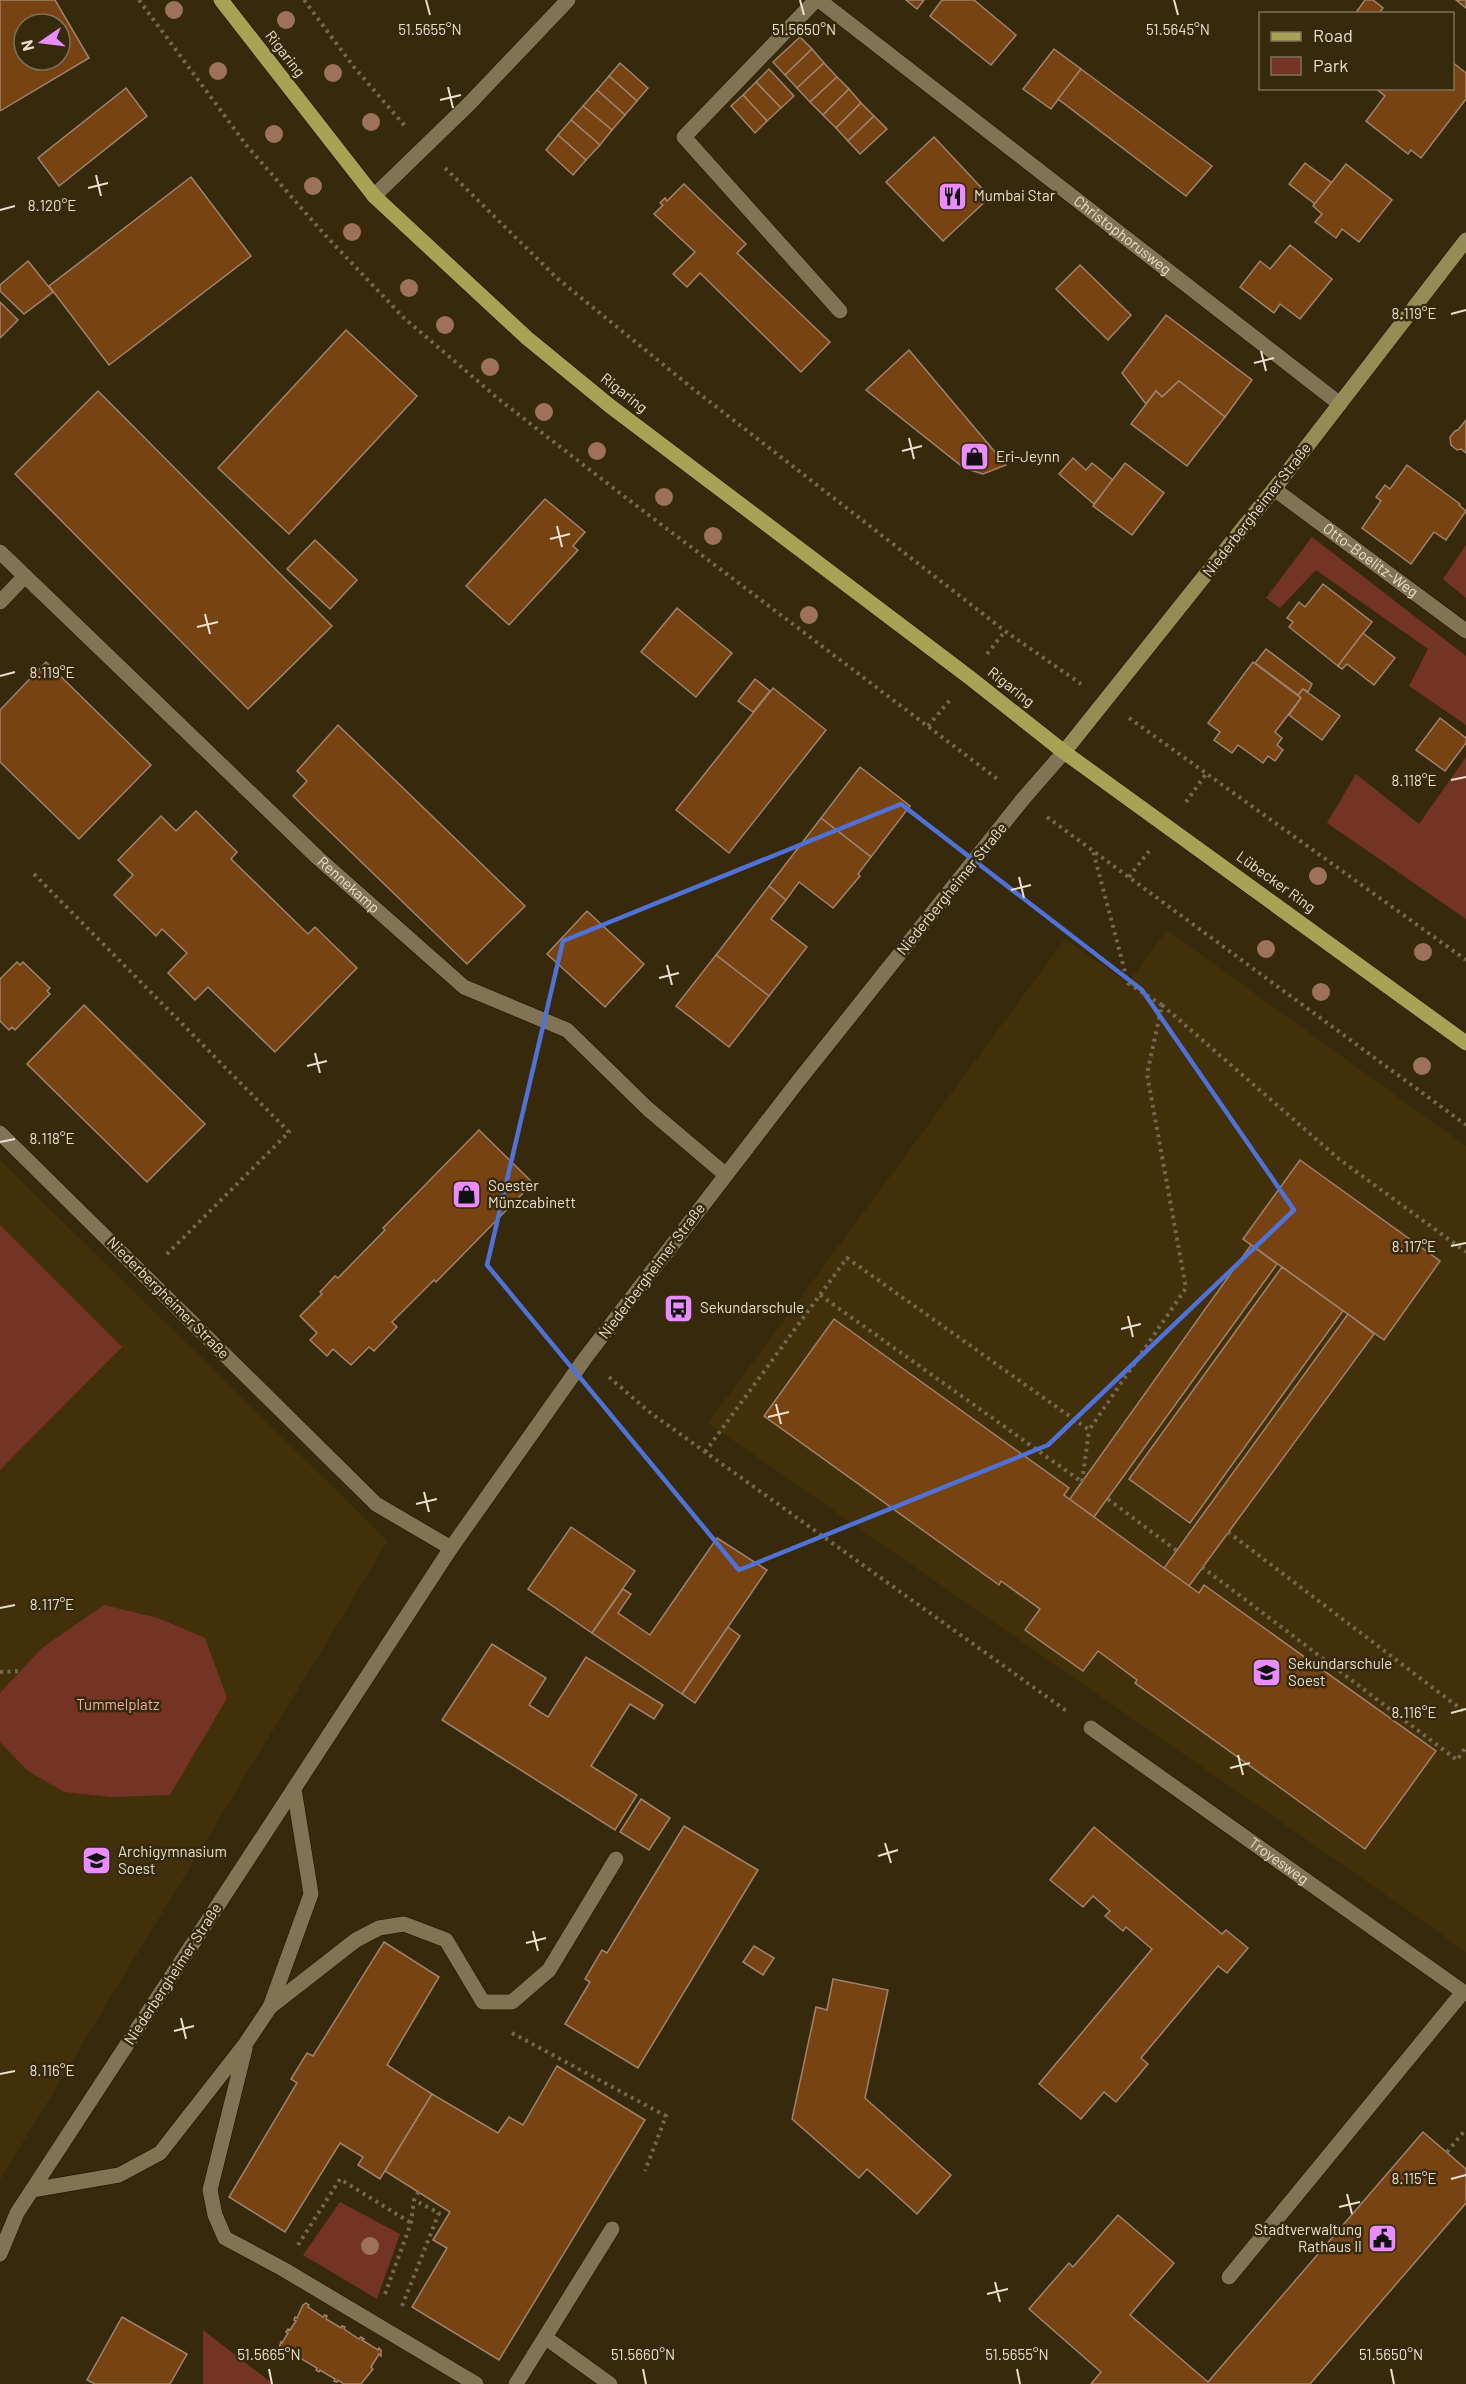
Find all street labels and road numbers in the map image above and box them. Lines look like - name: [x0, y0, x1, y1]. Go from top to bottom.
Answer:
- street label: Rigaring: [262, 27, 310, 80]
- street label: Christophorusweg: [1071, 191, 1175, 278]
- street label: Rigaring: [598, 368, 651, 416]
- street label: Niederbergheimer Straße: [1198, 439, 1314, 580]
- street label: Otto-Boelitz-Weg: [1320, 519, 1422, 601]
- street label: Rigaring: [985, 662, 1038, 710]
- street label: Niederbergheimer Straße: [892, 819, 1010, 958]
- street label: Lübecker Ring: [1234, 846, 1320, 916]
- street label: Rennekamp: [314, 852, 384, 916]
- street label: Niederbergheimer Straße: [594, 1199, 708, 1342]
- street label: Niederbergheimer Straße: [104, 1233, 233, 1362]
- street label: Troyesweg: [1246, 1833, 1312, 1888]
- street label: Niederbergheimer Straße: [120, 1899, 225, 2048]

